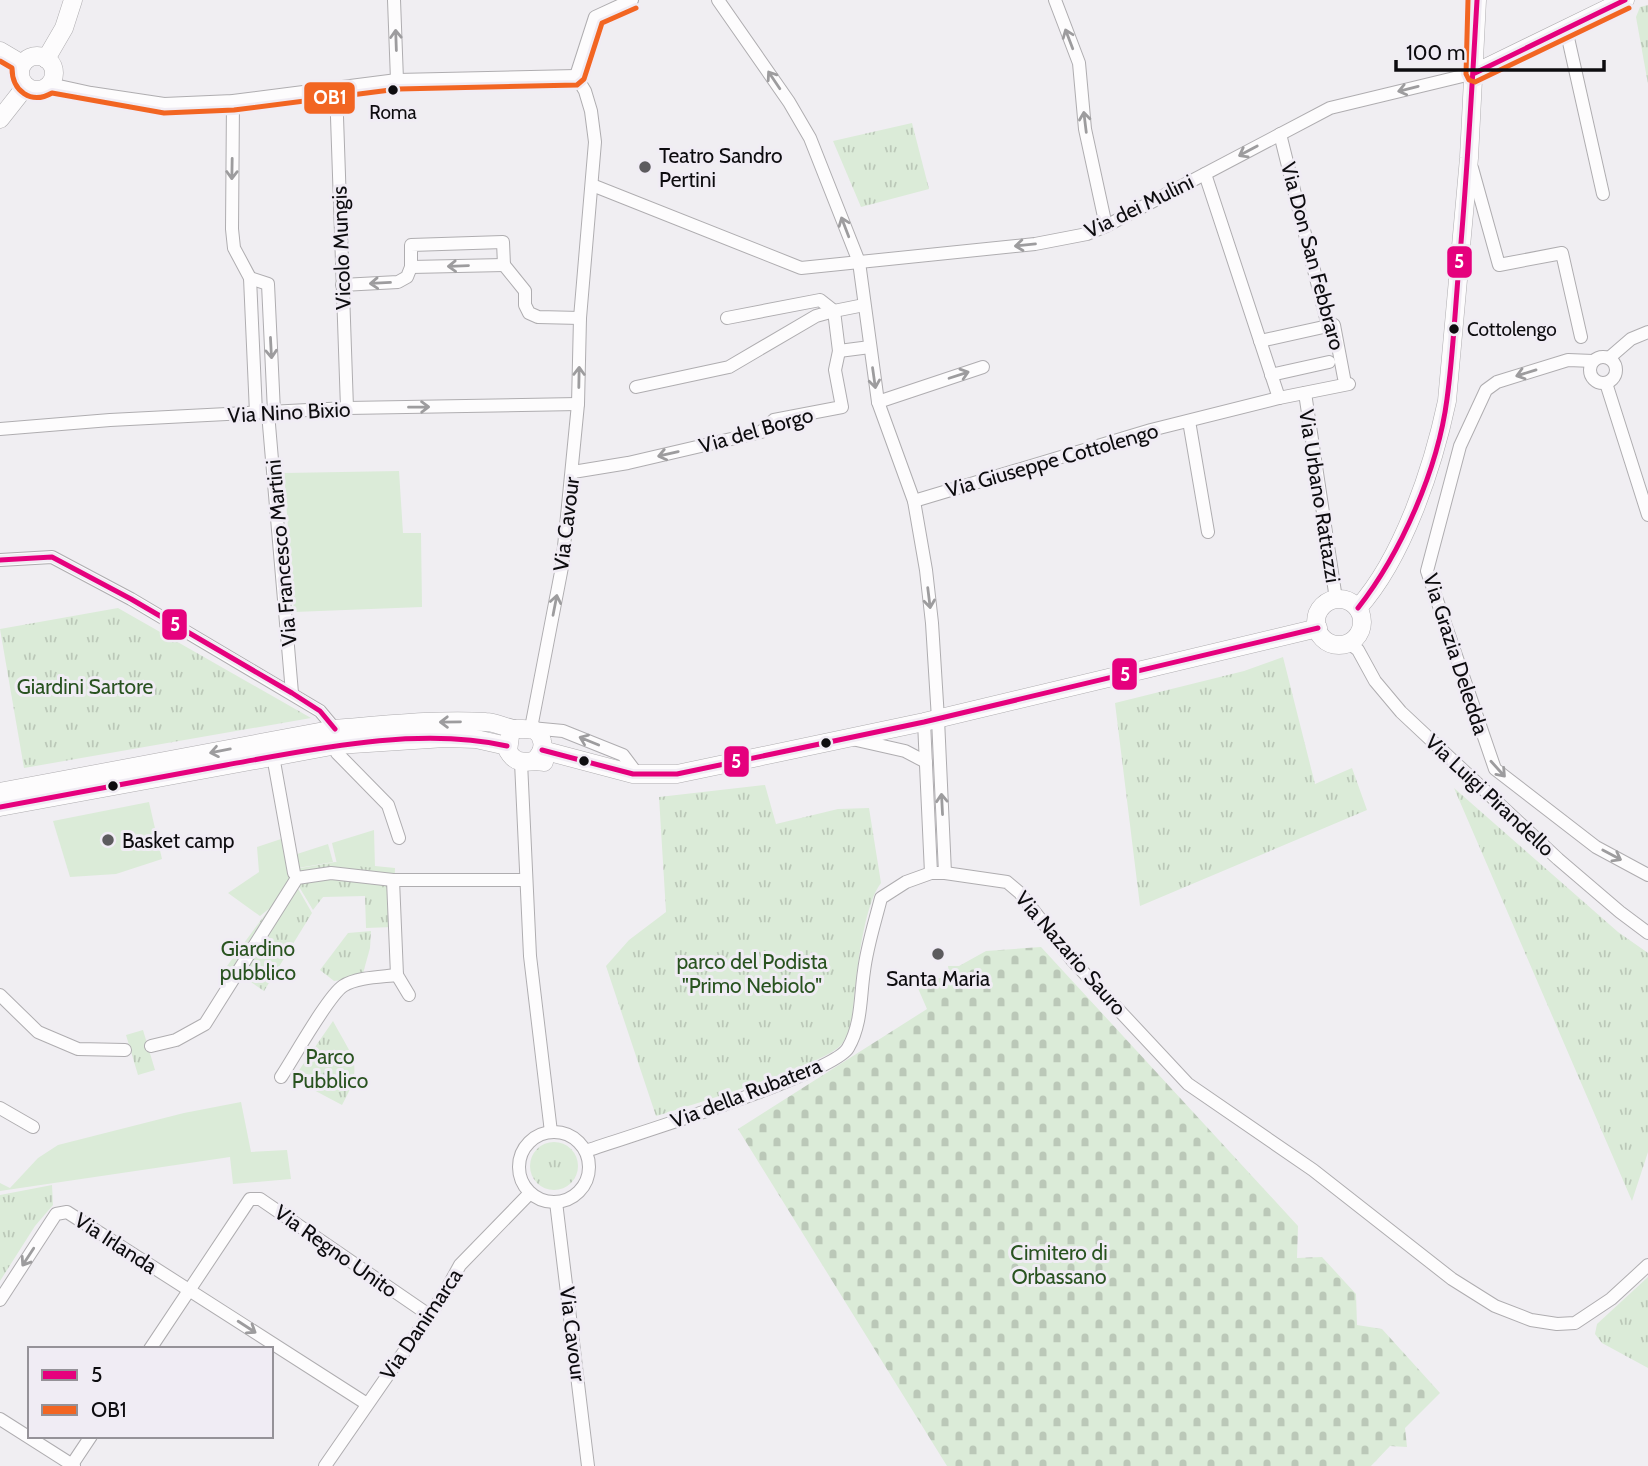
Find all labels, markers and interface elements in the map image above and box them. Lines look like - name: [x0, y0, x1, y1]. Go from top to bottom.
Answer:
- one-way arrow: [1062, 28, 1075, 50]
- scale bar: [1396, 28, 1604, 72]
- one-way arrow: [389, 29, 402, 52]
- text: 100 m: [1406, 40, 1465, 65]
- one-way arrow: [767, 71, 781, 90]
- line badge: OB1: [303, 81, 356, 115]
- marker: Roma: [386, 83, 400, 97]
- one-way arrow: [1397, 83, 1420, 96]
- text: OB1: [313, 86, 347, 109]
- place label: Roma: [369, 101, 417, 124]
- one-way arrow: [1078, 112, 1091, 134]
- place label: Teatro Sandro Pertini: [659, 143, 783, 192]
- one-way arrow: [1238, 145, 1259, 158]
- one-way arrow: [226, 157, 239, 180]
- marker: Teatro Sandro Pertini: [637, 159, 653, 175]
- street label: Via Don San Febbraro: [1276, 159, 1350, 353]
- street label: Via dei Mulini: [1080, 169, 1198, 243]
- street label: Vicolo Mungis: [326, 185, 356, 310]
- one-way arrow: [838, 216, 850, 238]
- one-way arrow: [1014, 239, 1037, 252]
- line badge: 5: [1446, 245, 1473, 279]
- text: 5: [1454, 250, 1464, 273]
- one-way arrow: [446, 259, 469, 273]
- one-way arrow: [369, 277, 392, 290]
- place label: Cottolengo: [1467, 318, 1557, 341]
- marker: Cottolengo: [1447, 322, 1461, 336]
- one-way arrow: [264, 337, 277, 360]
- one-way arrow: [572, 365, 585, 388]
- one-way arrow: [868, 366, 881, 389]
- one-way arrow: [1516, 367, 1538, 380]
- one-way arrow: [948, 368, 970, 380]
- street label: Via Nino Bixio: [227, 396, 351, 428]
- one-way arrow: [408, 400, 431, 414]
- street label: Via del Borgo: [696, 402, 816, 458]
- street label: Via Urbano Rattazzi: [1294, 408, 1346, 584]
- street label: Via Giuseppe Cottolengo: [943, 418, 1161, 502]
- one-way arrow: [657, 447, 680, 461]
- street label: Via Francesco Martini: [260, 459, 302, 647]
- street label: Via Cavour: [548, 475, 584, 573]
- street label: Via Grazia Deledda: [1418, 570, 1494, 738]
- one-way arrow: [923, 586, 936, 608]
- one-way arrow: [548, 594, 562, 617]
- line badge: 5: [161, 608, 188, 641]
- text: 5: [170, 613, 180, 636]
- line badge: 5: [1111, 657, 1138, 691]
- text: 5: [1120, 663, 1130, 686]
- park label: Giardini Sartore: [17, 674, 154, 699]
- one-way arrow: [438, 715, 461, 729]
- street label: Via Luigi Pirandello: [1420, 729, 1560, 861]
- one-way arrow: [579, 734, 601, 747]
- unlabelled marker: [819, 736, 833, 750]
- one-way arrow: [209, 745, 232, 759]
- line badge: 5: [723, 745, 750, 778]
- text: 5: [731, 750, 741, 773]
- unlabelled marker: [577, 754, 591, 768]
- one-way arrow: [1490, 760, 1506, 778]
- unlabelled marker: [106, 779, 120, 793]
- one-way arrow: [936, 793, 949, 816]
- place label: Basket camp: [122, 828, 235, 853]
- marker: Basket camp: [100, 832, 116, 848]
- one-way arrow: [1601, 849, 1622, 863]
- street label: Via Nazario Sauro: [1010, 886, 1132, 1020]
- park label: Giardino pubblico: [220, 936, 296, 985]
- marker: Santa Maria: [930, 946, 946, 962]
- park label: parco del Podista "Primo Nebiolo": [676, 949, 828, 998]
- place label: Santa Maria: [886, 966, 990, 991]
- park label: Parco Pubblico: [292, 1044, 368, 1093]
- street label: Via della Rubatera: [667, 1053, 825, 1133]
- street label: Via Regno Unito: [270, 1199, 402, 1303]
- street label: Via Irlanda: [70, 1207, 162, 1279]
- park label: Cimitero di Orbassano: [1010, 1240, 1108, 1289]
- one-way arrow: [21, 1247, 35, 1267]
- street label: Via Danimarca: [375, 1264, 467, 1384]
- street label: Via Cavour: [555, 1285, 591, 1383]
- one-way arrow: [237, 1319, 256, 1334]
- legend: [28, 1347, 273, 1438]
- text: 5: [91, 1362, 102, 1387]
- text: OB1: [91, 1397, 127, 1422]

